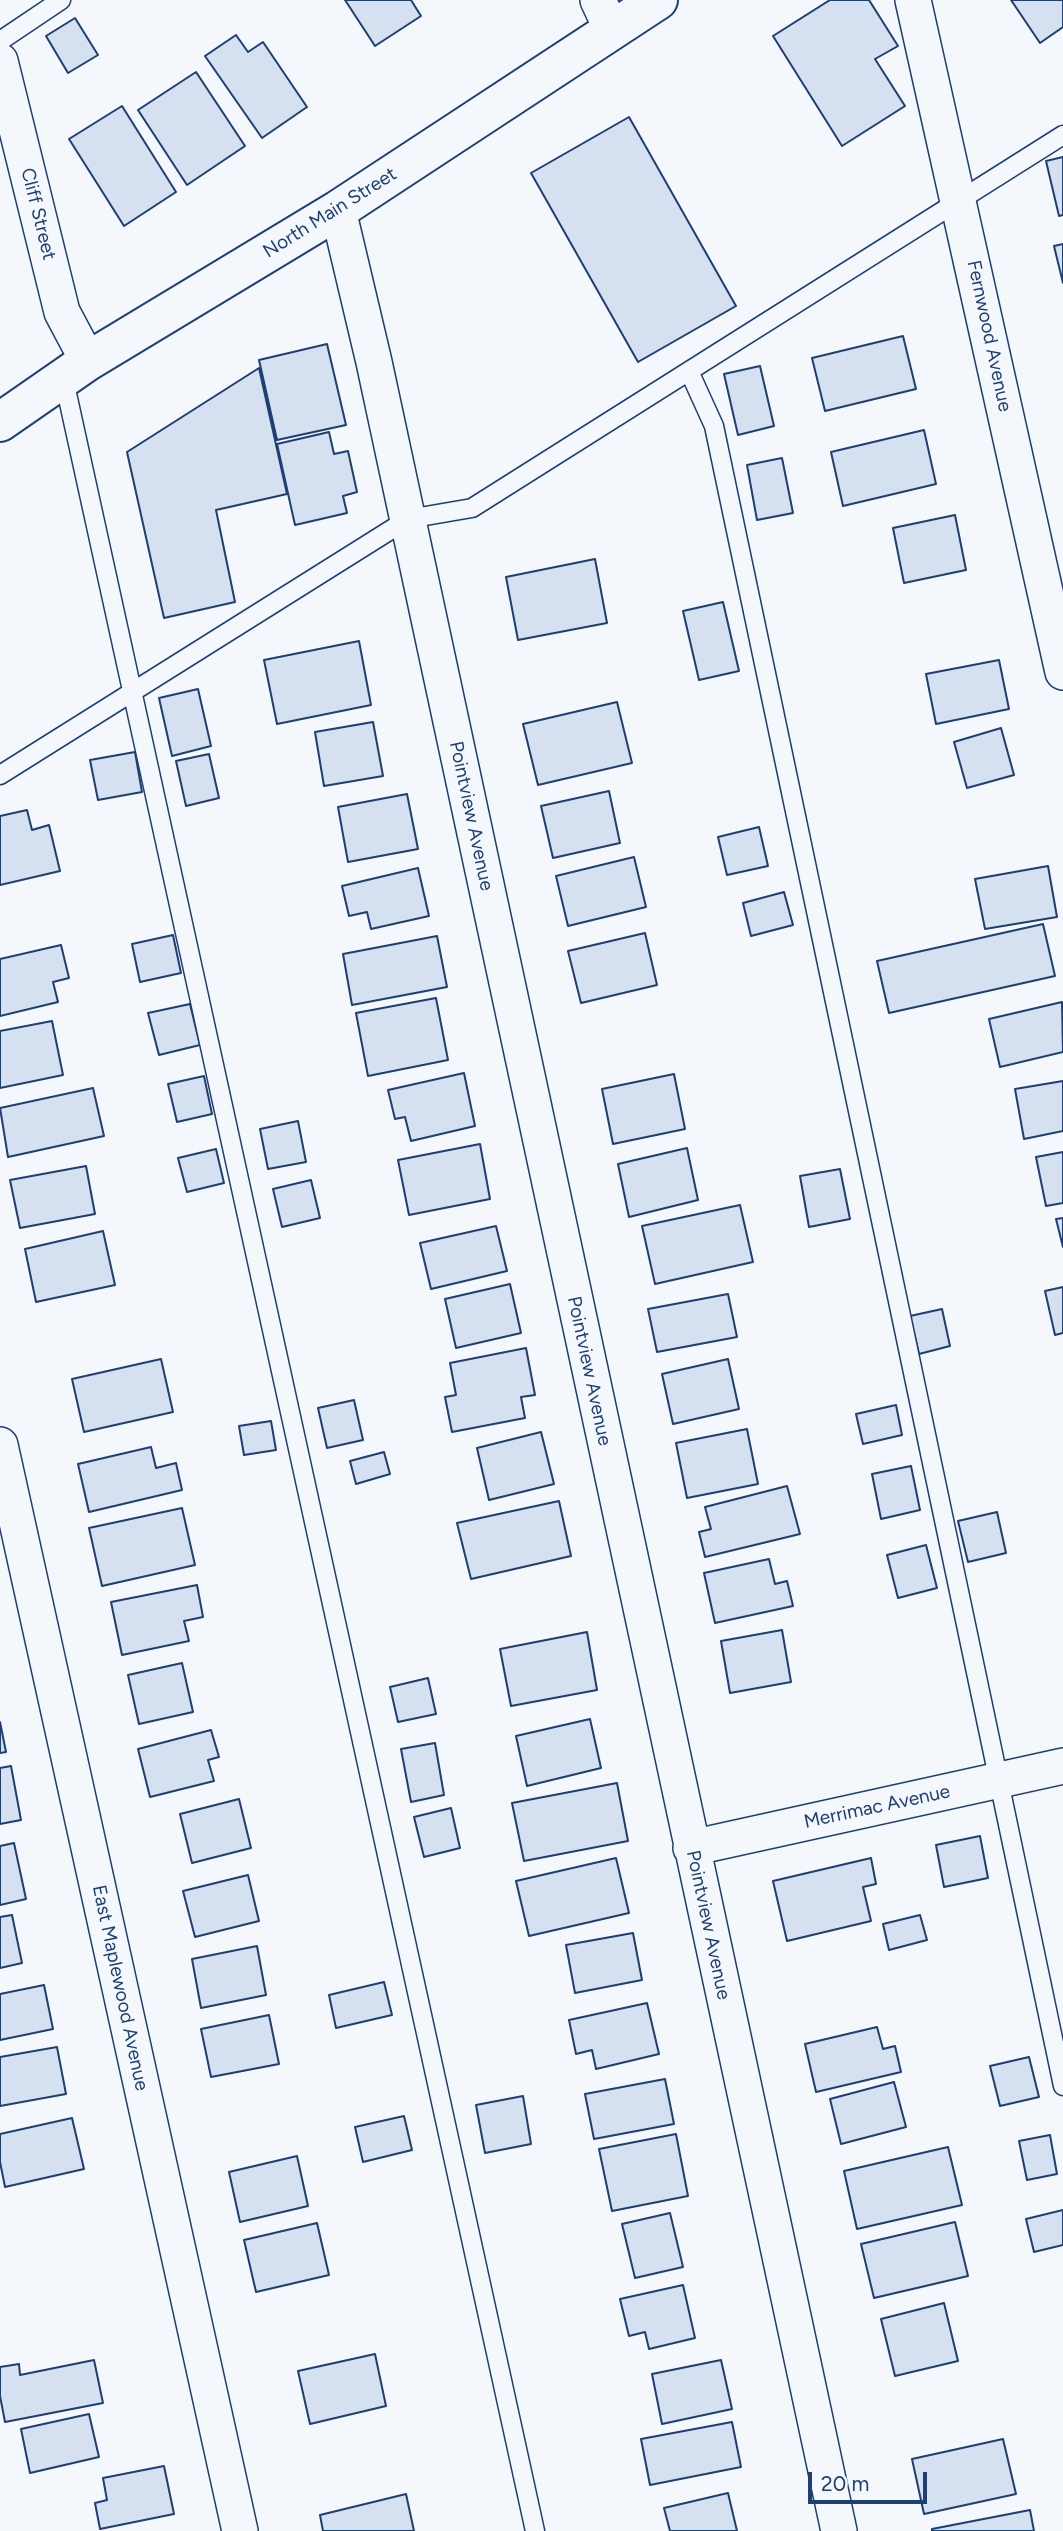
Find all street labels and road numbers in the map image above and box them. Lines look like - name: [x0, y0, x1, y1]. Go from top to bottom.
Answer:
- street label: North Main Street: [259, 163, 401, 263]
- street label: Cliff Street: [16, 166, 60, 262]
- street label: Fernwood Avenue: [962, 258, 1016, 414]
- street label: Pointview Avenue: [444, 739, 498, 893]
- street label: Pointview Avenue: [562, 1294, 616, 1448]
- street label: Merrimac Avenue: [802, 1780, 952, 1834]
- street label: Pointview Avenue: [681, 1848, 735, 2002]
- street label: East Maplewood Avenue: [87, 1883, 153, 2093]

